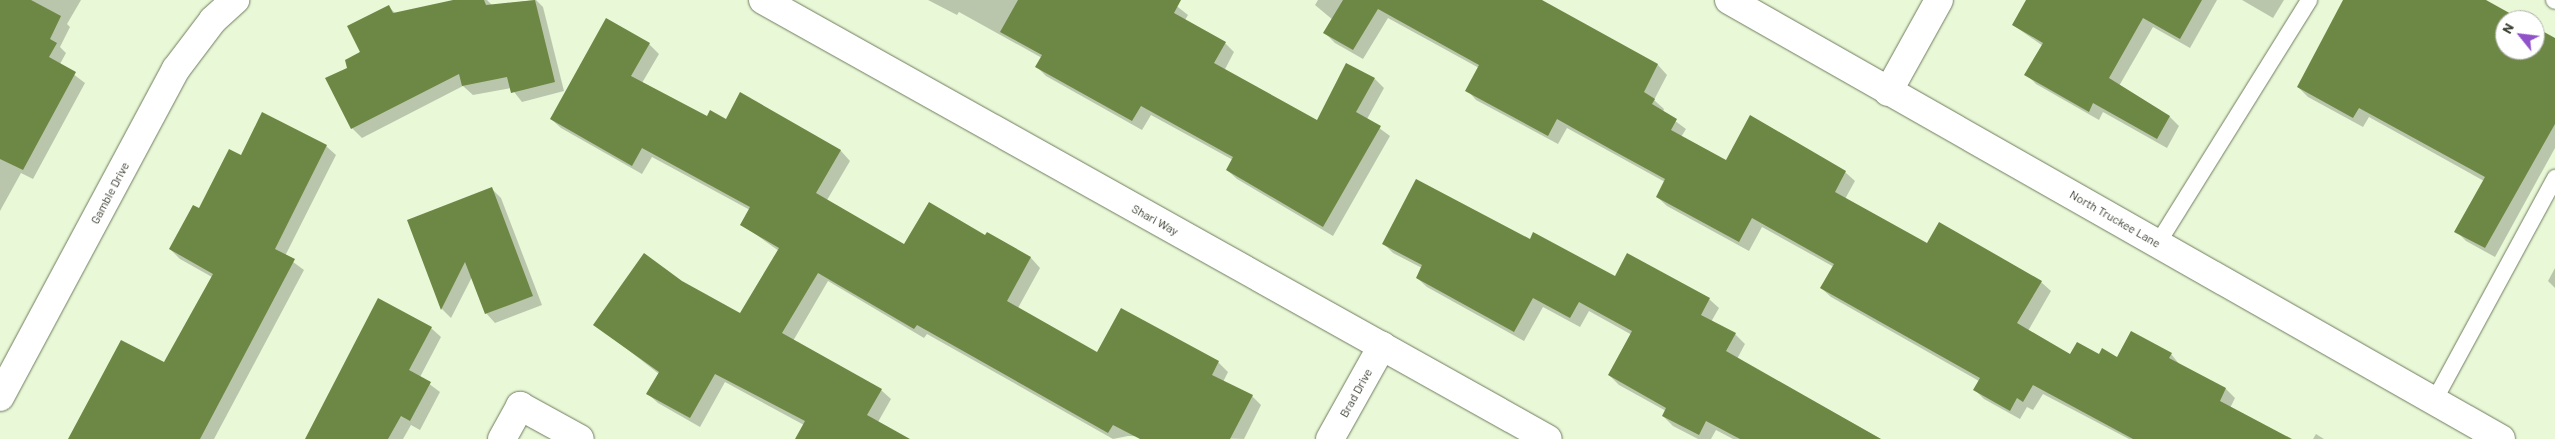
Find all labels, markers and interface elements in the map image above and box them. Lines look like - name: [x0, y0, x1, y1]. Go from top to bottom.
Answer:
- north arrow: [2495, 10, 2545, 60]
- text: N: [2498, 20, 2517, 36]
- street label: Gamble Drive: [88, 160, 132, 226]
- street label: North Truckee Lane: [2067, 187, 2163, 251]
- street label: Shari Way: [1129, 201, 1181, 239]
- street label: Brad Drive: [1337, 366, 1375, 420]

